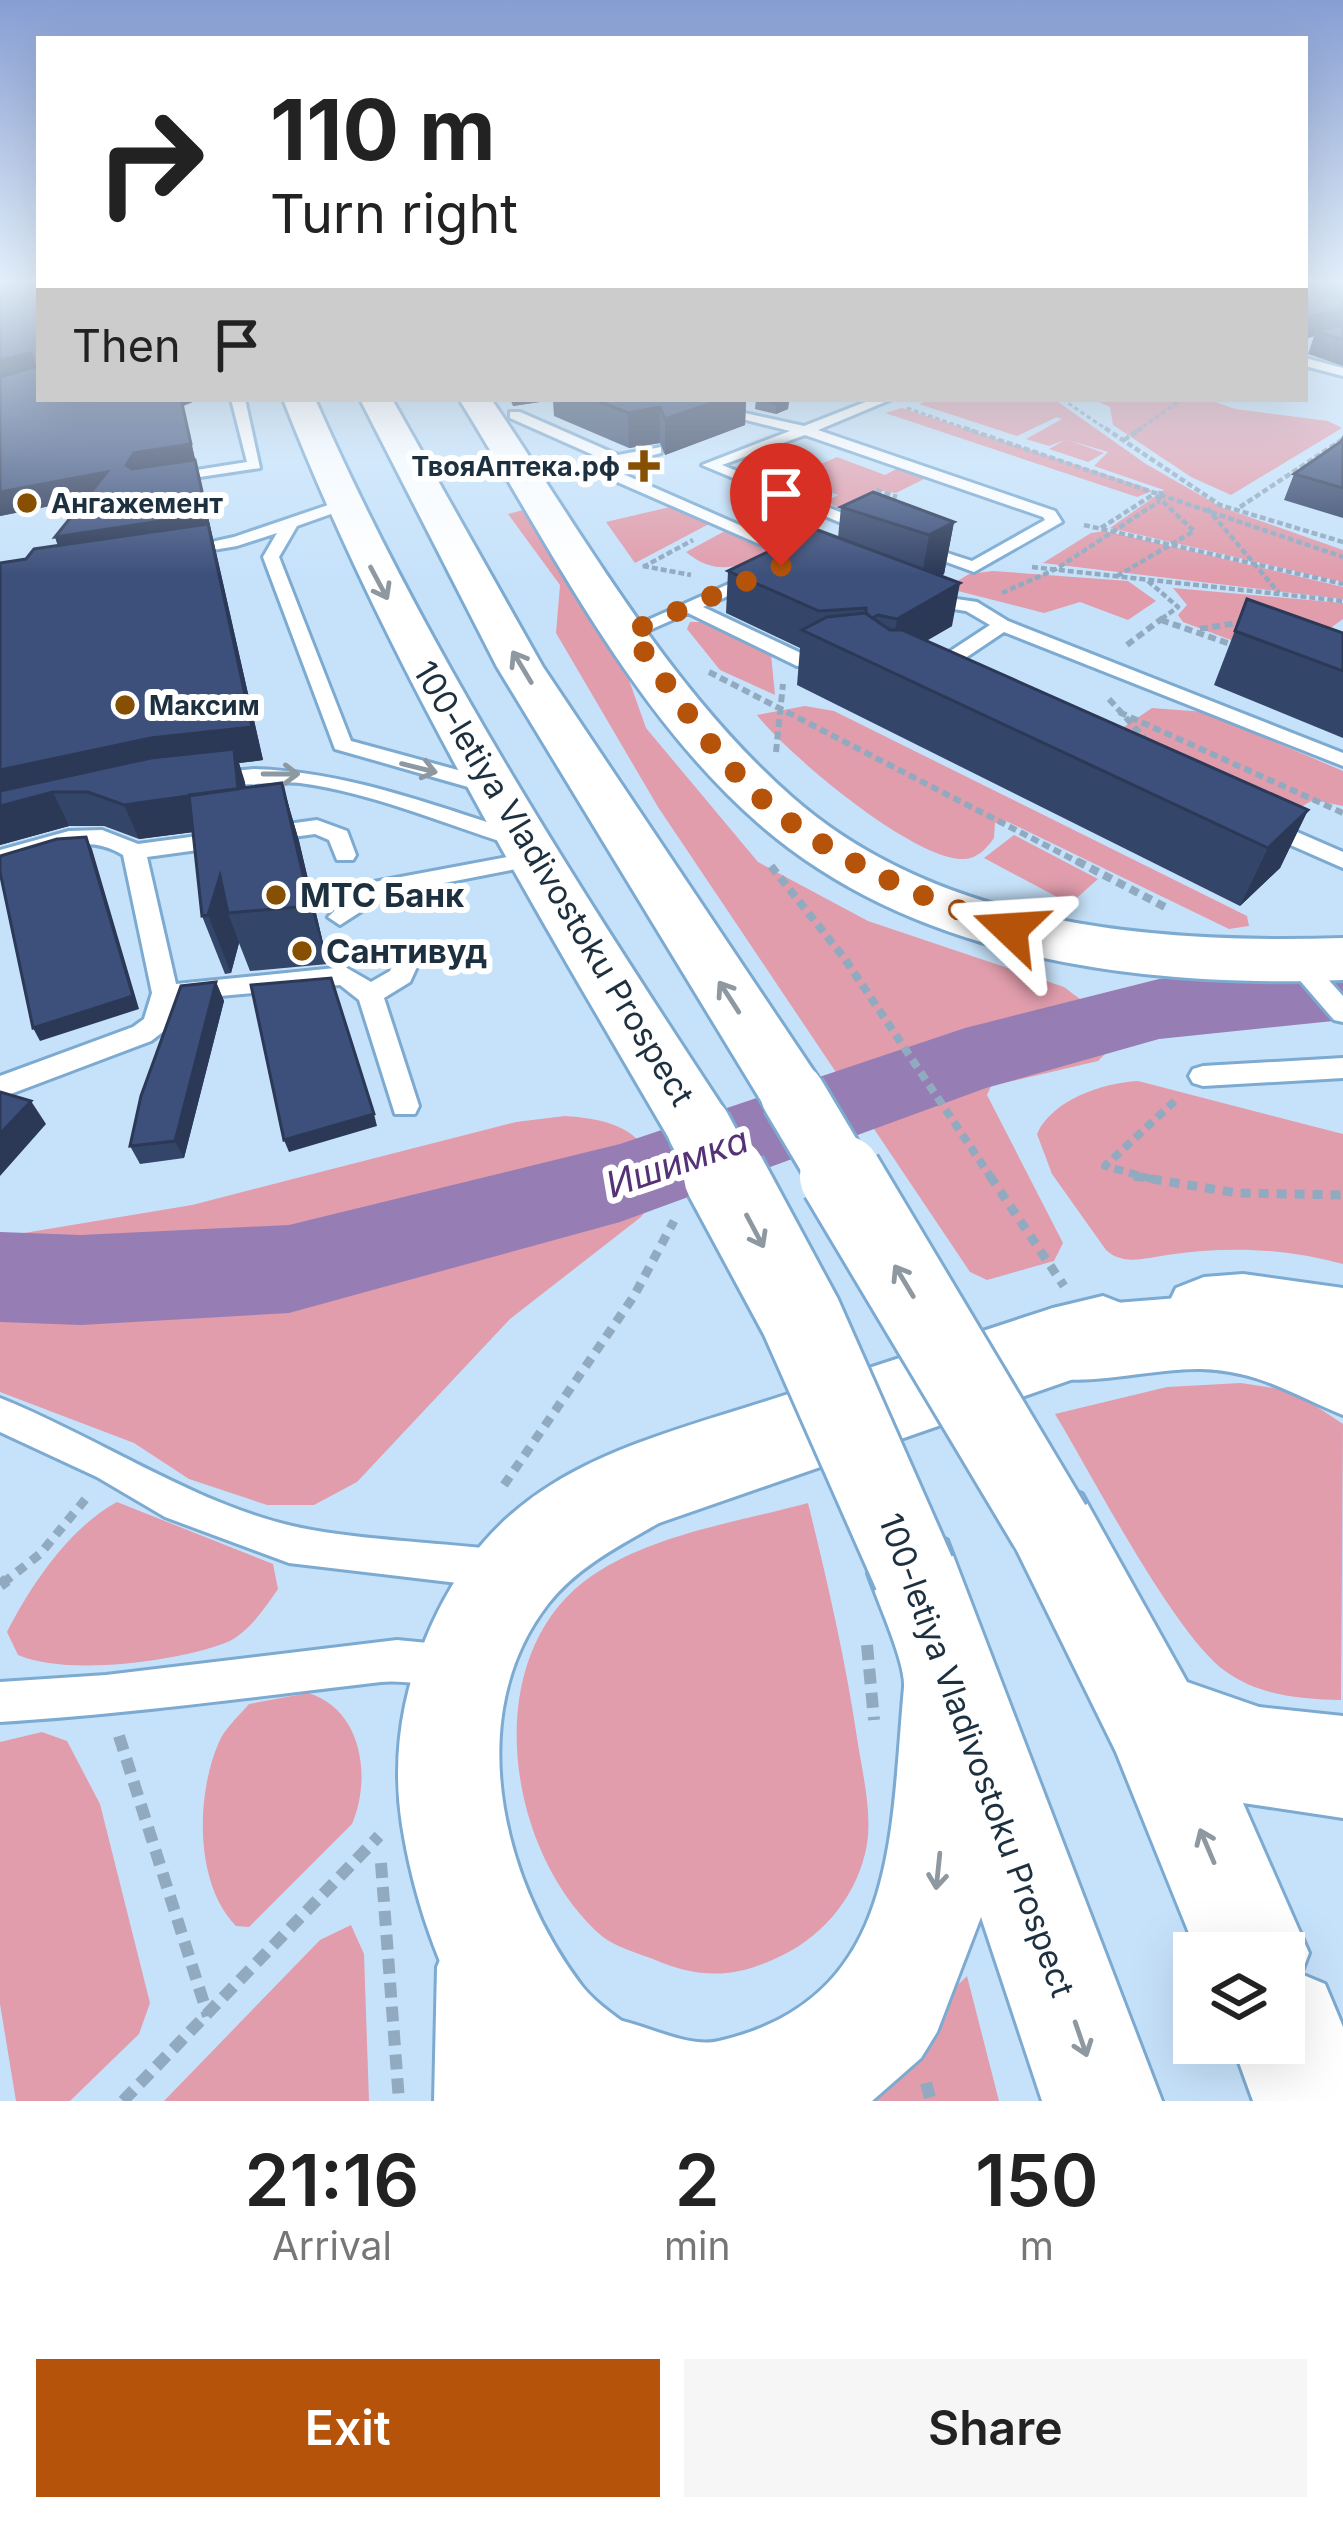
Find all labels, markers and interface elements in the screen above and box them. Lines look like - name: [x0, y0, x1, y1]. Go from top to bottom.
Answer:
- text: 110 m: [270, 79, 496, 180]
- icon: right: [72, 84, 228, 240]
- text: Turn right: [270, 181, 518, 246]
- icon: arrive: [204, 312, 270, 378]
- text: Then: [72, 318, 180, 373]
- pin: [730, 443, 832, 566]
- place label: ТвояАптека.рф: [411, 450, 620, 483]
- marker: ТвояАптека.рф: [631, 453, 657, 479]
- icon: arrive: [748, 461, 814, 527]
- place label: Ангажемент: [51, 487, 223, 520]
- marker: Ангажемент: [14, 490, 40, 516]
- one-way arrow: [369, 564, 392, 600]
- one-way arrow: [510, 651, 534, 685]
- street label: 100-letiya Vladivostoku Prospect: [405, 653, 703, 1113]
- place label: Максим: [149, 689, 260, 722]
- marker: Максим: [112, 692, 138, 718]
- one-way arrow: [399, 758, 437, 780]
- one-way arrow: [261, 763, 300, 785]
- position arrow: [947, 866, 1073, 992]
- place label: МТС Банк: [300, 875, 465, 915]
- marker: МТС Банк: [263, 882, 289, 908]
- place label: Сантивуд: [326, 931, 487, 971]
- marker: Сантивуд: [289, 938, 315, 964]
- one-way arrow: [717, 981, 742, 1015]
- water label: Ишимка: [600, 1117, 754, 1207]
- one-way arrow: [744, 1213, 767, 1248]
- one-way arrow: [891, 1264, 915, 1299]
- street label: 100-letiya Vladivostoku Prospect: [871, 1508, 1083, 2002]
- one-way arrow: [1194, 1828, 1216, 1864]
- one-way arrow: [926, 1851, 949, 1890]
- map controls: [1173, 1932, 1305, 2064]
- button: layers: [1173, 1932, 1305, 2064]
- one-way arrow: [1072, 2020, 1093, 2057]
- text: 21:16: [245, 2136, 419, 2223]
- text: 2: [675, 2136, 720, 2223]
- text: 150: [975, 2136, 1098, 2223]
- text: Arrival: [272, 2222, 392, 2269]
- text: min: [664, 2222, 731, 2269]
- text: m: [1020, 2222, 1054, 2269]
- button: Exit: [36, 2359, 660, 2497]
- button: Share: [684, 2359, 1307, 2497]

